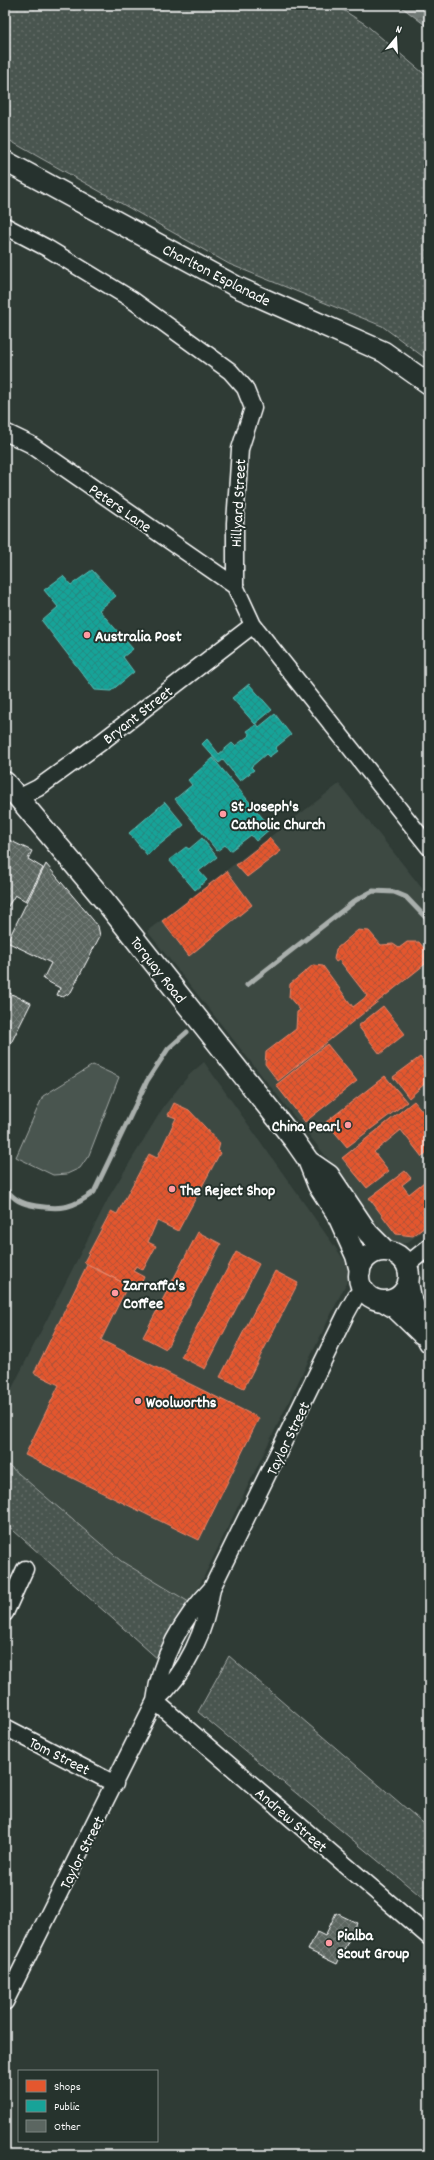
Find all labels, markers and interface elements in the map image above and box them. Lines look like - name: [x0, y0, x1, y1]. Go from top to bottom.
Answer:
- north arrow: [376, 18, 416, 58]
- text: N: [393, 22, 404, 39]
- street label: Charlton Esplanade: [158, 239, 274, 313]
- street label: Hillyard Street: [226, 458, 253, 548]
- street label: Peters Lane: [83, 479, 156, 539]
- place label: Australia Post: [95, 626, 182, 649]
- marker: Australia Post: [82, 630, 92, 640]
- street label: Bryant Street: [99, 681, 179, 751]
- place label: St Joseph's Catholic Church: [231, 796, 325, 837]
- marker: St Joseph's Catholic Church: [218, 809, 228, 819]
- street label: Torquay Road: [123, 932, 191, 1009]
- place label: China Pearl: [272, 1116, 340, 1139]
- marker: China Pearl: [343, 1120, 353, 1130]
- place label: The Reject Shop: [180, 1180, 275, 1203]
- marker: The Reject Shop: [167, 1184, 177, 1194]
- place label: Zarraffa's Coffee: [123, 1275, 185, 1316]
- marker: Zarraffa's Coffee: [110, 1288, 120, 1298]
- place label: Woolworths: [146, 1392, 217, 1415]
- marker: Woolworths: [133, 1396, 143, 1406]
- street label: Taylor Street: [261, 1398, 317, 1480]
- street label: Tom Street: [24, 1732, 93, 1782]
- street label: Andrew Street: [249, 1783, 332, 1859]
- street label: Taylor Street: [55, 1812, 112, 1894]
- place label: Pialba Scout Group: [337, 1925, 409, 1966]
- marker: Pialba Scout Group: [324, 1938, 334, 1948]
- legend: [18, 2070, 158, 2142]
- text: Shops: [54, 2079, 81, 2096]
- text: Public: [54, 2099, 80, 2116]
- text: Other: [54, 2119, 81, 2136]

